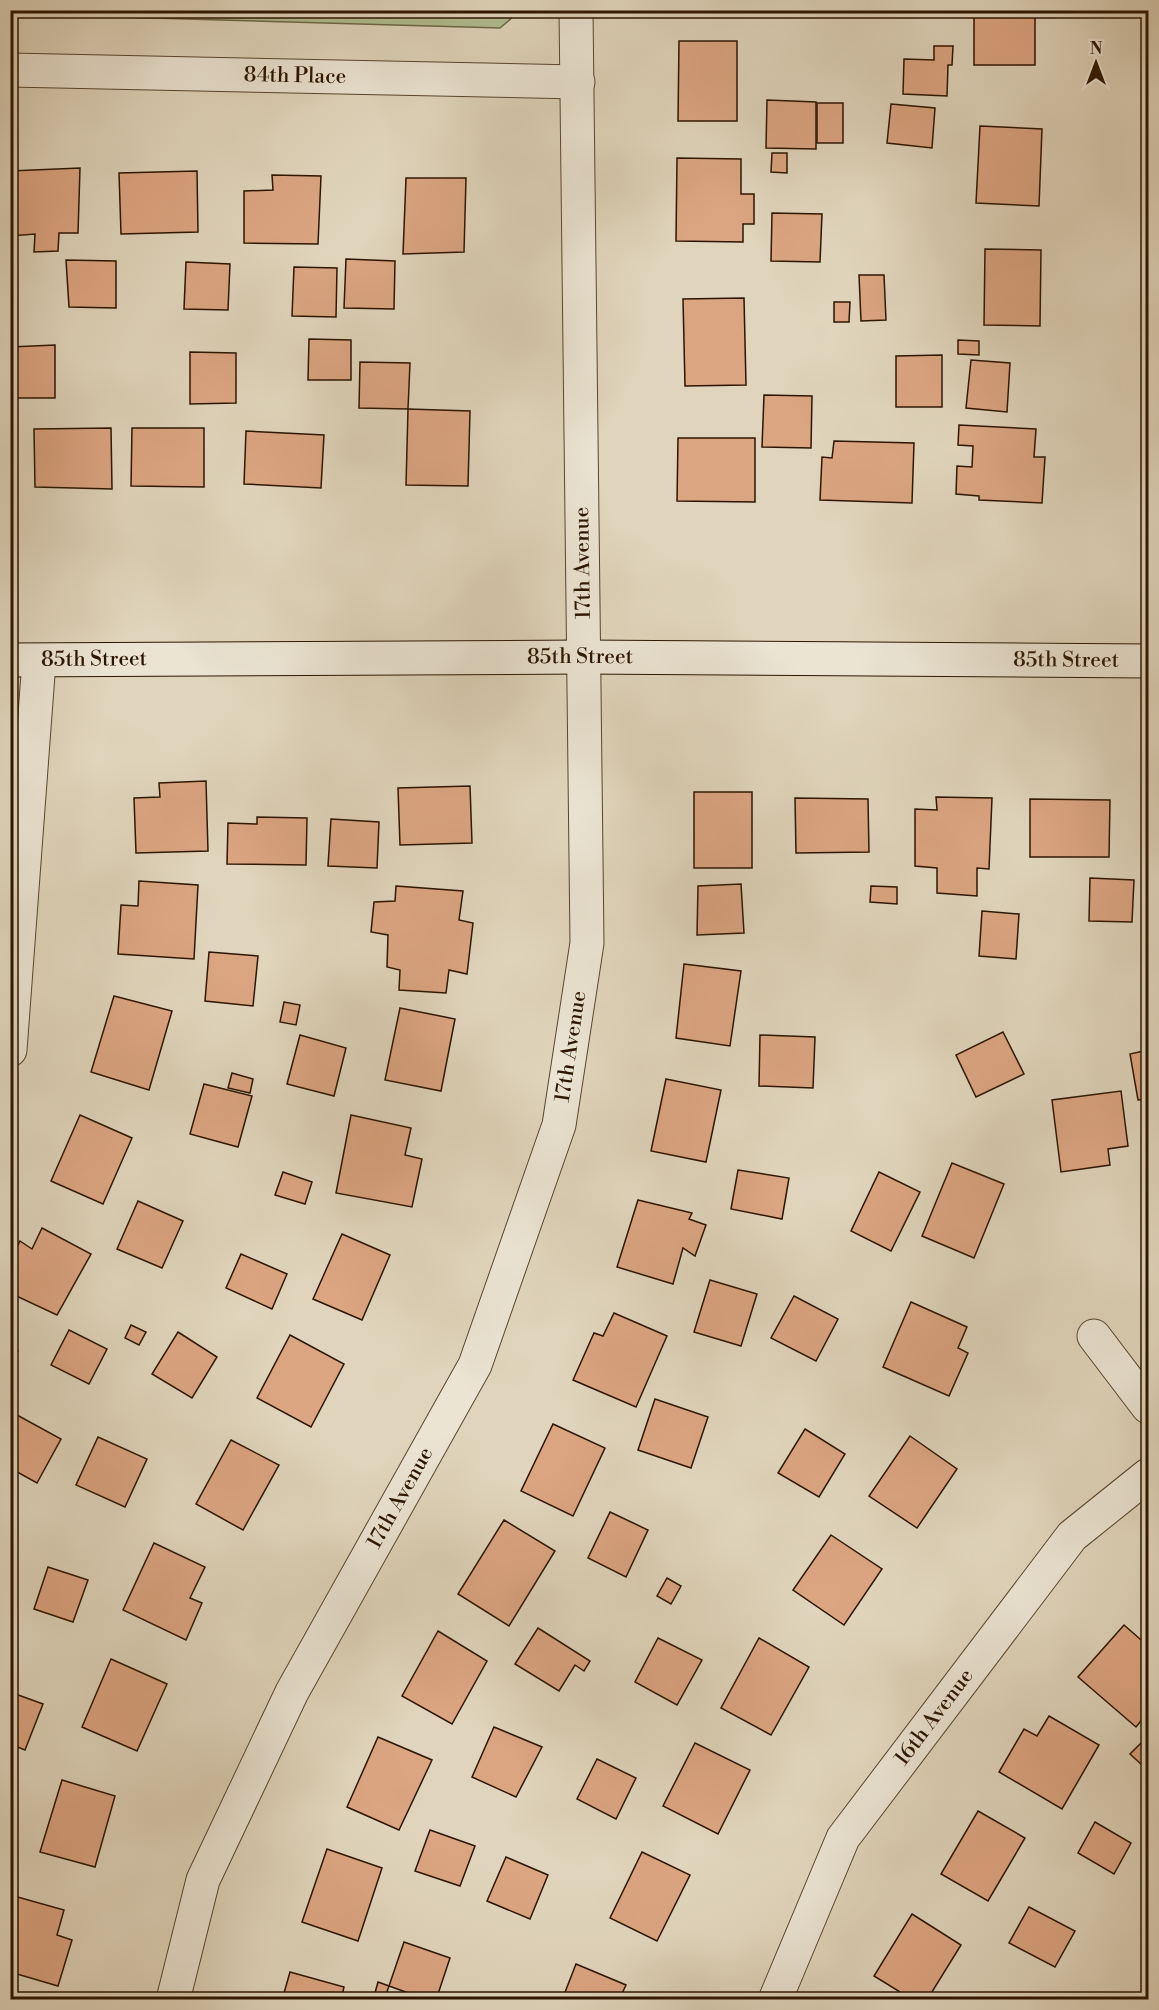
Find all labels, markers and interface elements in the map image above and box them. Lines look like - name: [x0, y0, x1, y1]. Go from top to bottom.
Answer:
- north arrow: [1066, 33, 1126, 93]
- text: N: [1090, 39, 1103, 59]
- street label: 84th Place: [243, 62, 347, 90]
- street label: 17th Avenue: [569, 507, 597, 619]
- street label: 85th Street: [527, 644, 634, 670]
- street label: 85th Street: [41, 646, 148, 673]
- street label: 85th Street: [1013, 647, 1120, 674]
- street label: 17th Avenue: [550, 989, 592, 1104]
- street label: 17th Avenue: [362, 1443, 439, 1553]
- street label: 16th Avenue: [889, 1664, 979, 1771]

